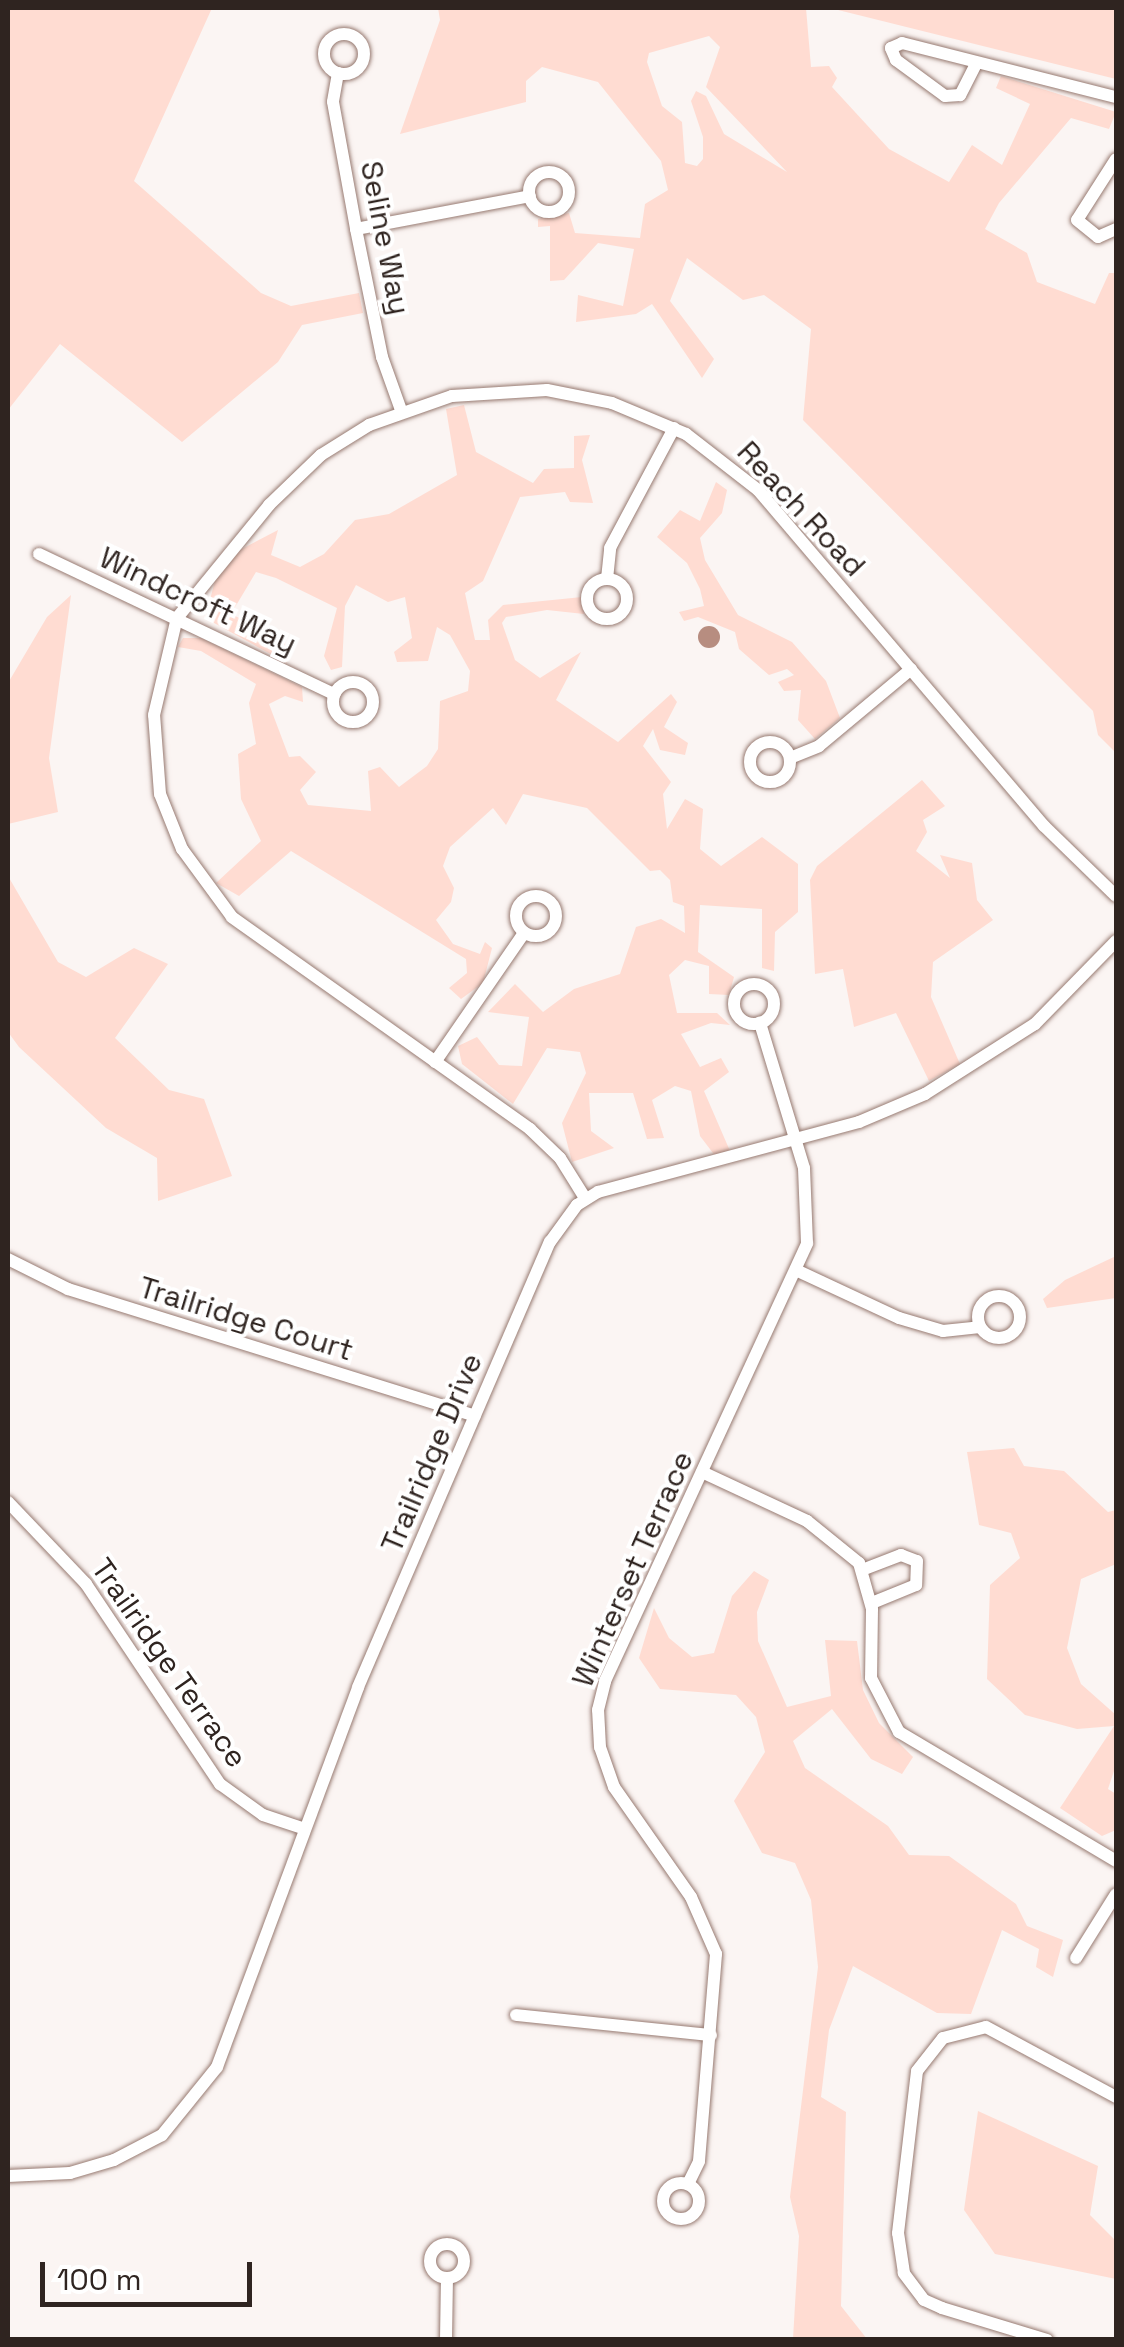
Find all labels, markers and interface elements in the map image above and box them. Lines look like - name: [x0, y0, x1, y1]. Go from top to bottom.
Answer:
- street label: Seline Way: [352, 158, 418, 318]
- street label: Reach Road: [729, 434, 873, 584]
- street label: Windcroft Way: [94, 540, 302, 662]
- street label: Trailridge Court: [135, 1269, 357, 1369]
- street label: Trailridge Drive: [374, 1348, 490, 1558]
- street label: Winterset Terrace: [565, 1445, 701, 1693]
- street label: Trailridge Terrace: [83, 1551, 255, 1775]
- scale bar: [45, 2242, 258, 2304]
- text: 100 m: [57, 2260, 142, 2299]

